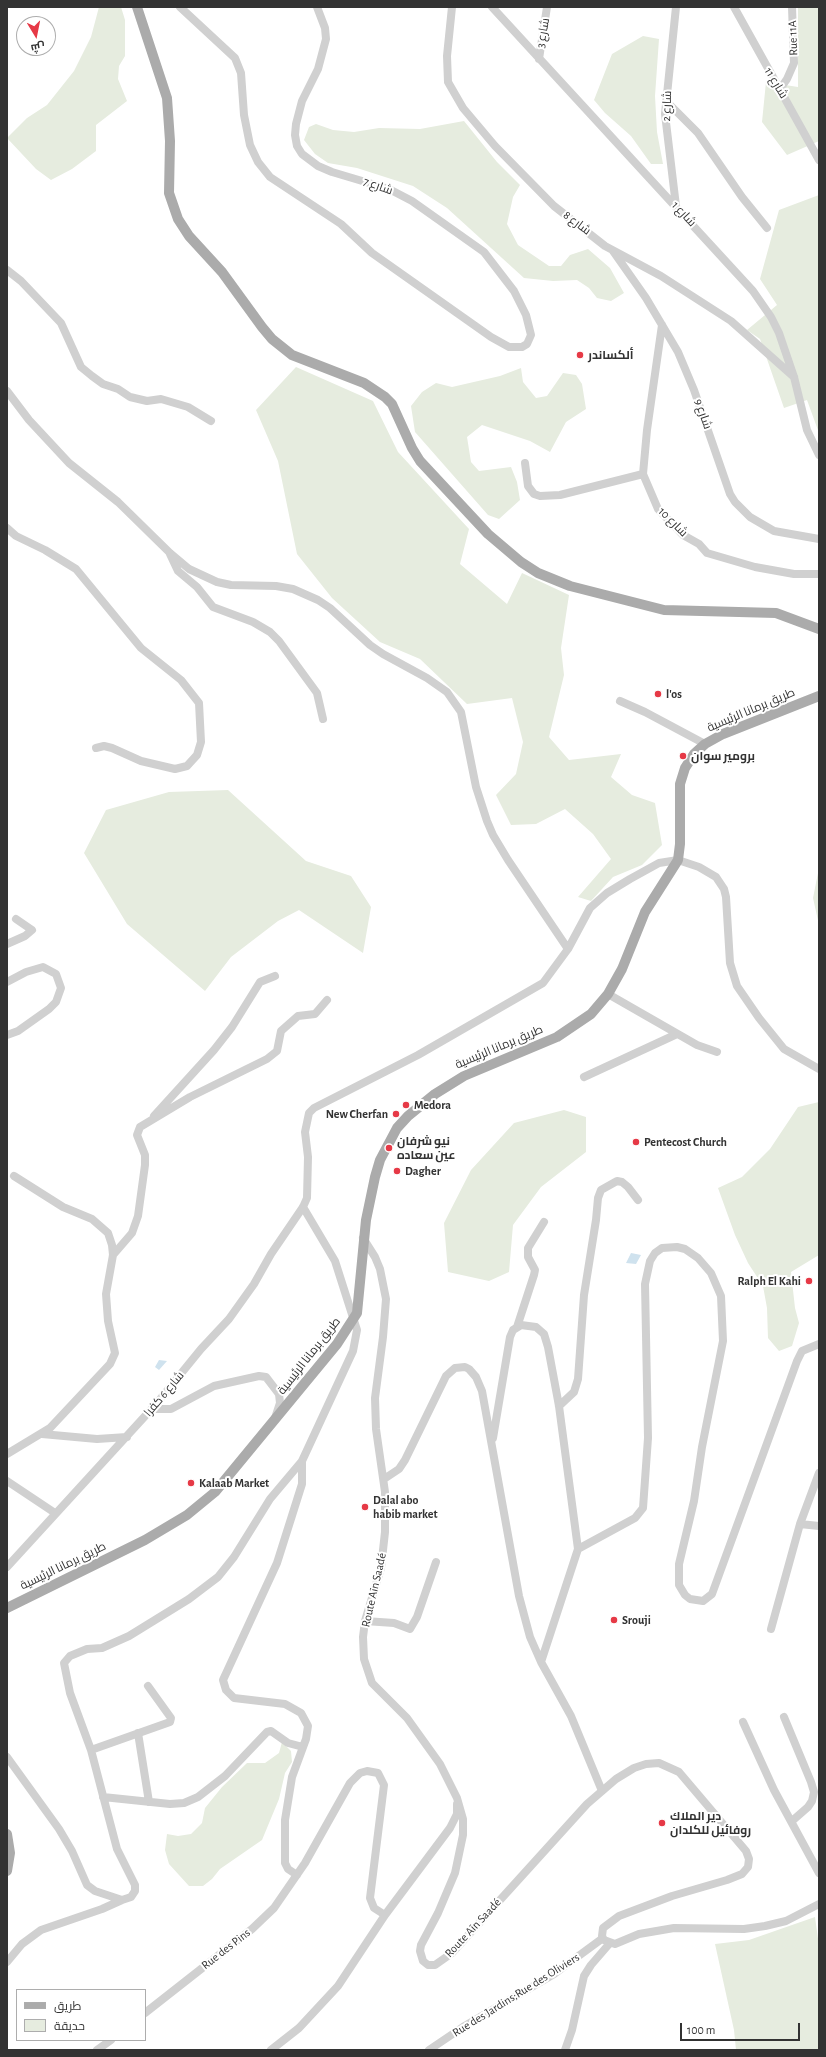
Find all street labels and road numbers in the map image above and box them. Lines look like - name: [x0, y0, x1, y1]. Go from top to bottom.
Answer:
- street label: شارع 3: [533, 17, 553, 49]
- street label: Rue 11A: [785, 20, 801, 56]
- street label: شارع 11: [761, 65, 791, 101]
- street label: شارع 2: [659, 90, 675, 122]
- street label: شارع 7: [361, 174, 395, 198]
- street label: شارع 1: [669, 198, 699, 230]
- street label: شارع 8: [560, 208, 594, 238]
- street label: شارع 9: [691, 397, 715, 431]
- street label: شارع 10: [655, 504, 691, 540]
- street label: طريق برمانا الرئيسية: [705, 685, 797, 735]
- street label: طريق برمانا الرئيسية: [453, 1022, 545, 1072]
- street label: طريق برمانا الرئيسية: [274, 1315, 344, 1397]
- street label: شارع 6 كفرا: [141, 1368, 187, 1420]
- street label: طريق برمانا الرئيسية: [18, 1539, 108, 1593]
- street label: Route Aïn Saadé: [358, 1552, 390, 1628]
- street label: Route Aïn Saadé: [442, 1895, 504, 1961]
- street label: Rue des Pins: [199, 1925, 253, 1973]
- street label: Rue des Jardins;Rue des Oliviers: [450, 1950, 582, 2040]

